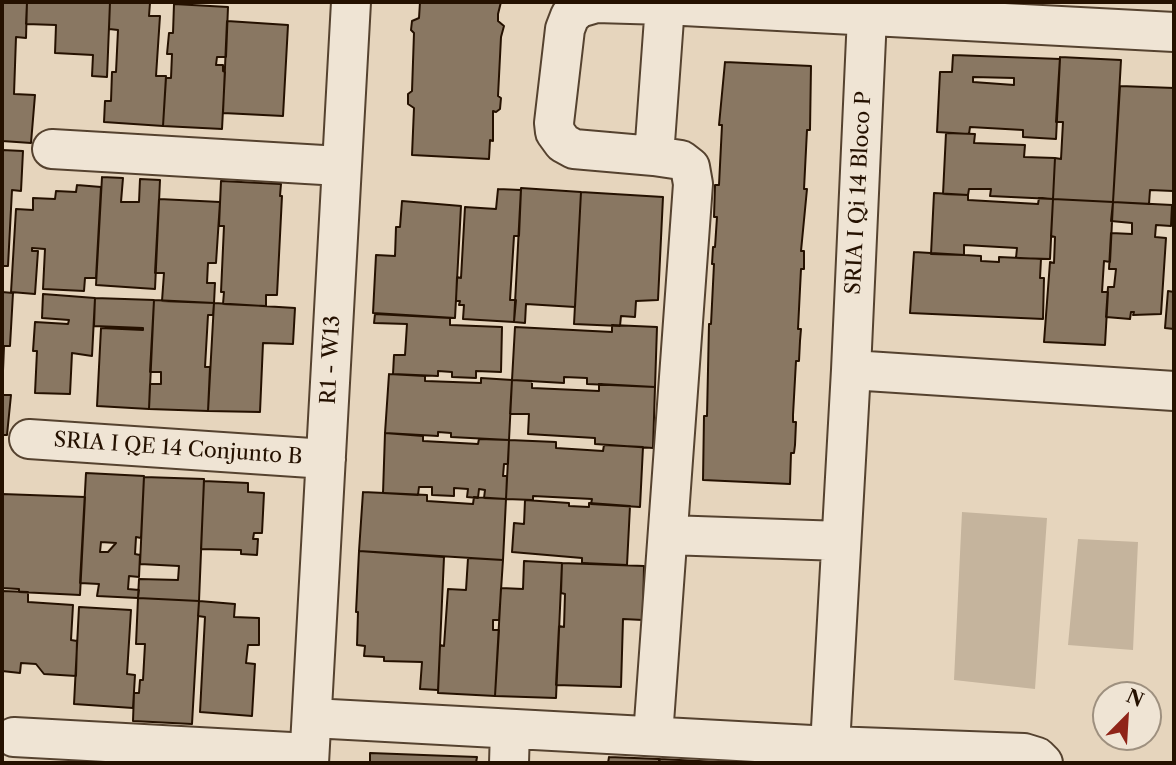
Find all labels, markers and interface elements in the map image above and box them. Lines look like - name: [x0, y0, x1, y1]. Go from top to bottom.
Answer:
- street label: SRIA I Qi 14 Bloco P: [841, 91, 877, 295]
- street label: R1 - W13: [316, 315, 346, 405]
- street label: SRIA I QE 14 Conjunto B: [53, 428, 303, 470]
- north arrow: [1092, 681, 1162, 751]
- text: N: [1123, 684, 1147, 712]

